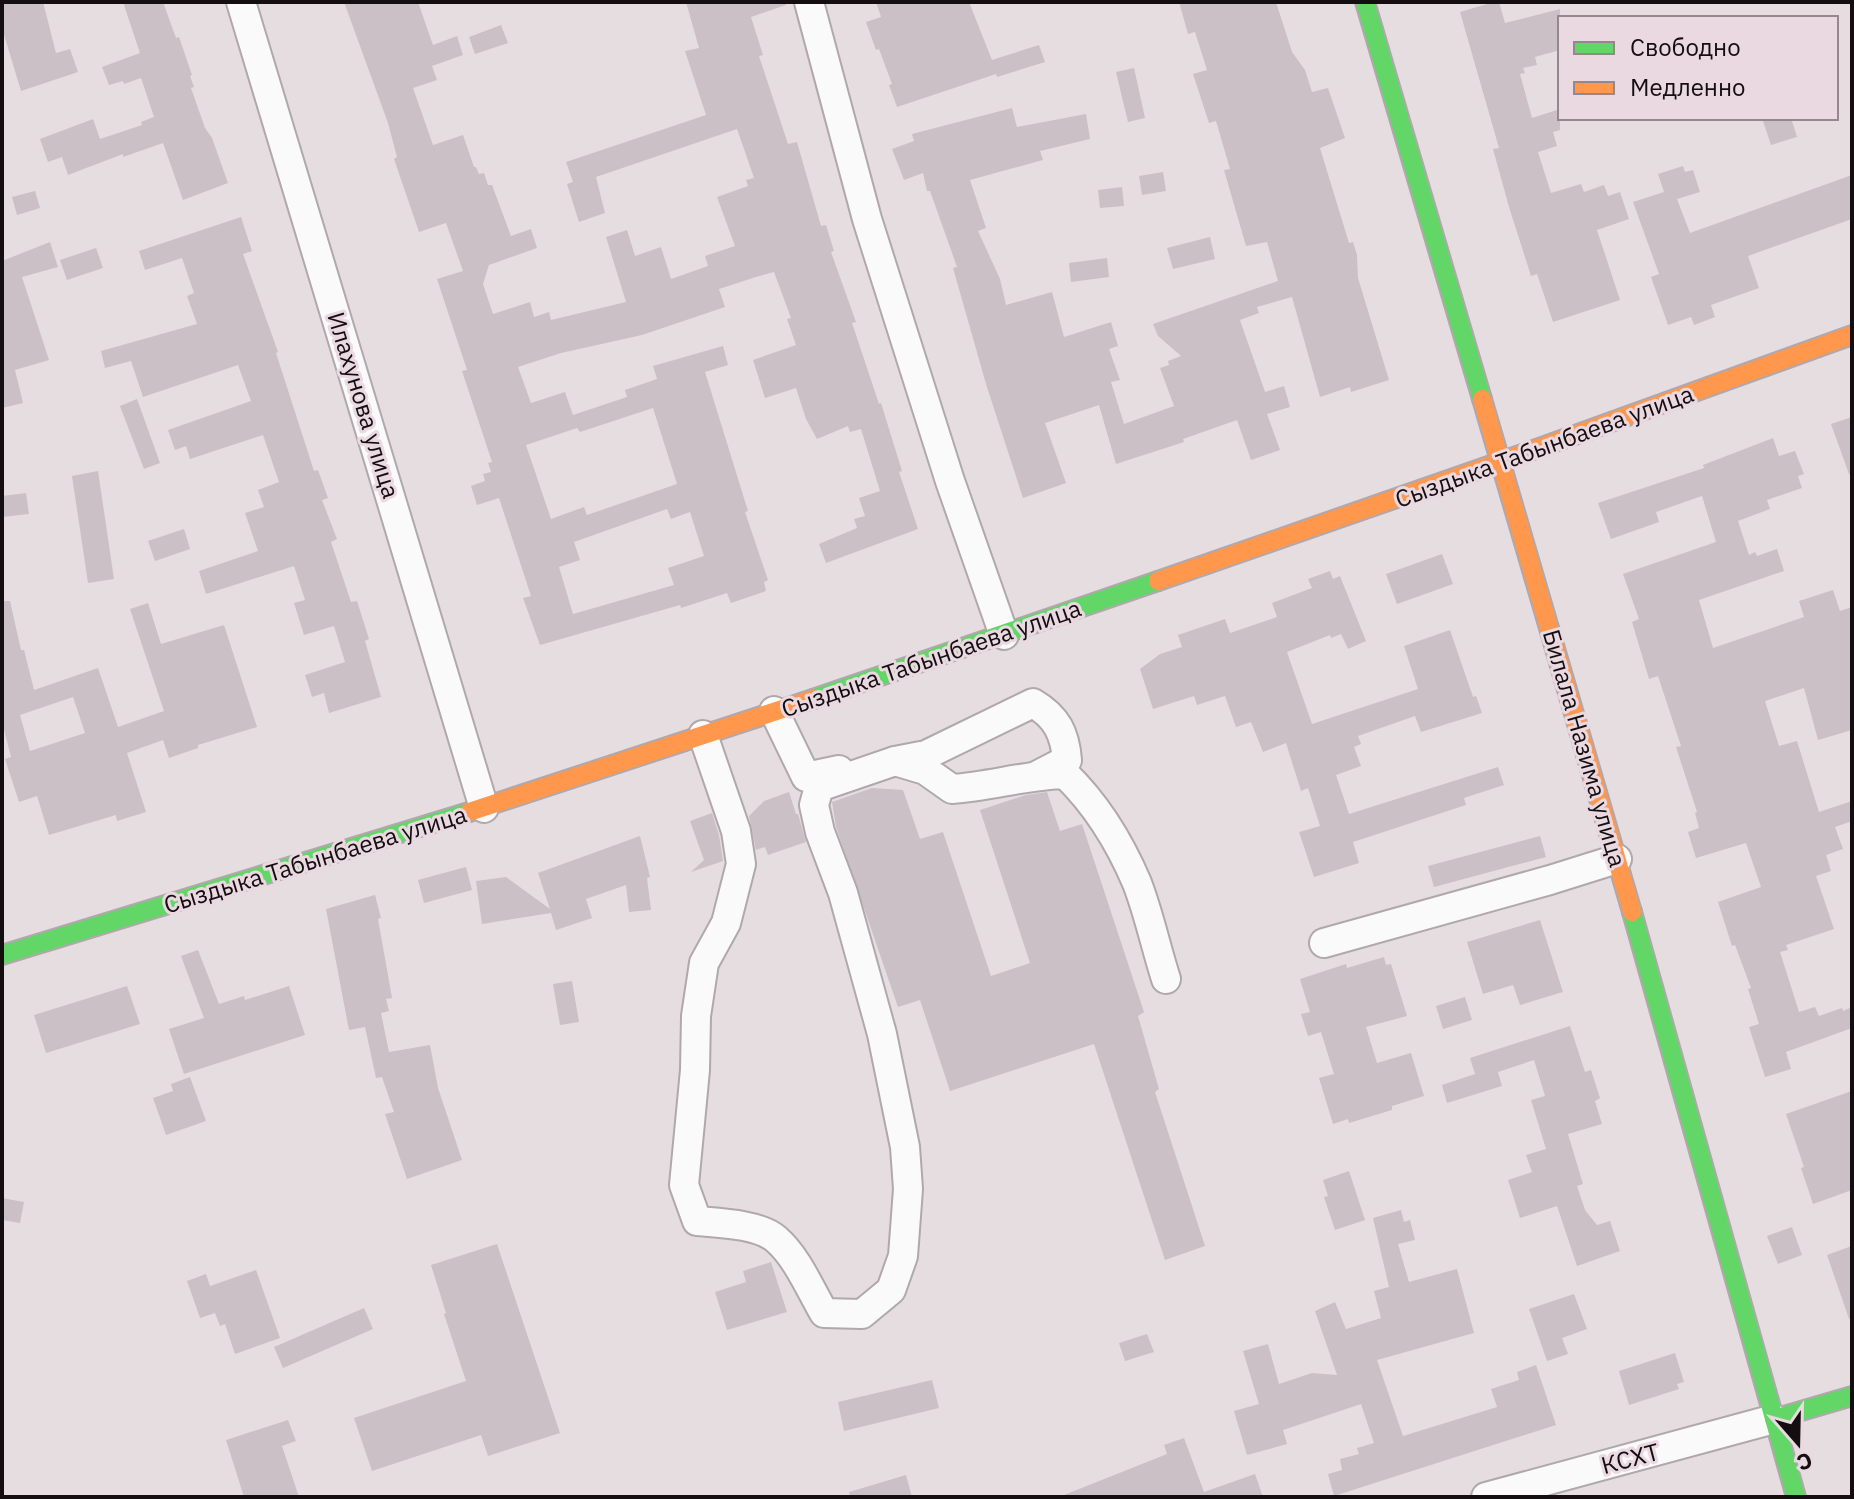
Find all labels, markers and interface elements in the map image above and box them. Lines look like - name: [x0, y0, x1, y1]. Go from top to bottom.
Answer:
- legend: [1558, 16, 1838, 120]
- text: Свободно: [1630, 31, 1741, 63]
- text: Медленно: [1630, 71, 1746, 103]
- street label: Илахунова улица: [320, 308, 408, 502]
- street label: Сыздыка Табынбаева улица: [1390, 377, 1698, 515]
- street label: Сыздыка Табынбаева улица: [777, 592, 1085, 724]
- street label: Билала Назима улица: [1536, 626, 1634, 871]
- street label: Сыздыка Табынбаева улица: [160, 798, 471, 920]
- north arrow: [1758, 1403, 1838, 1483]
- street label: КСХТ: [1598, 1435, 1663, 1481]
- text: С: [1793, 1446, 1817, 1478]

